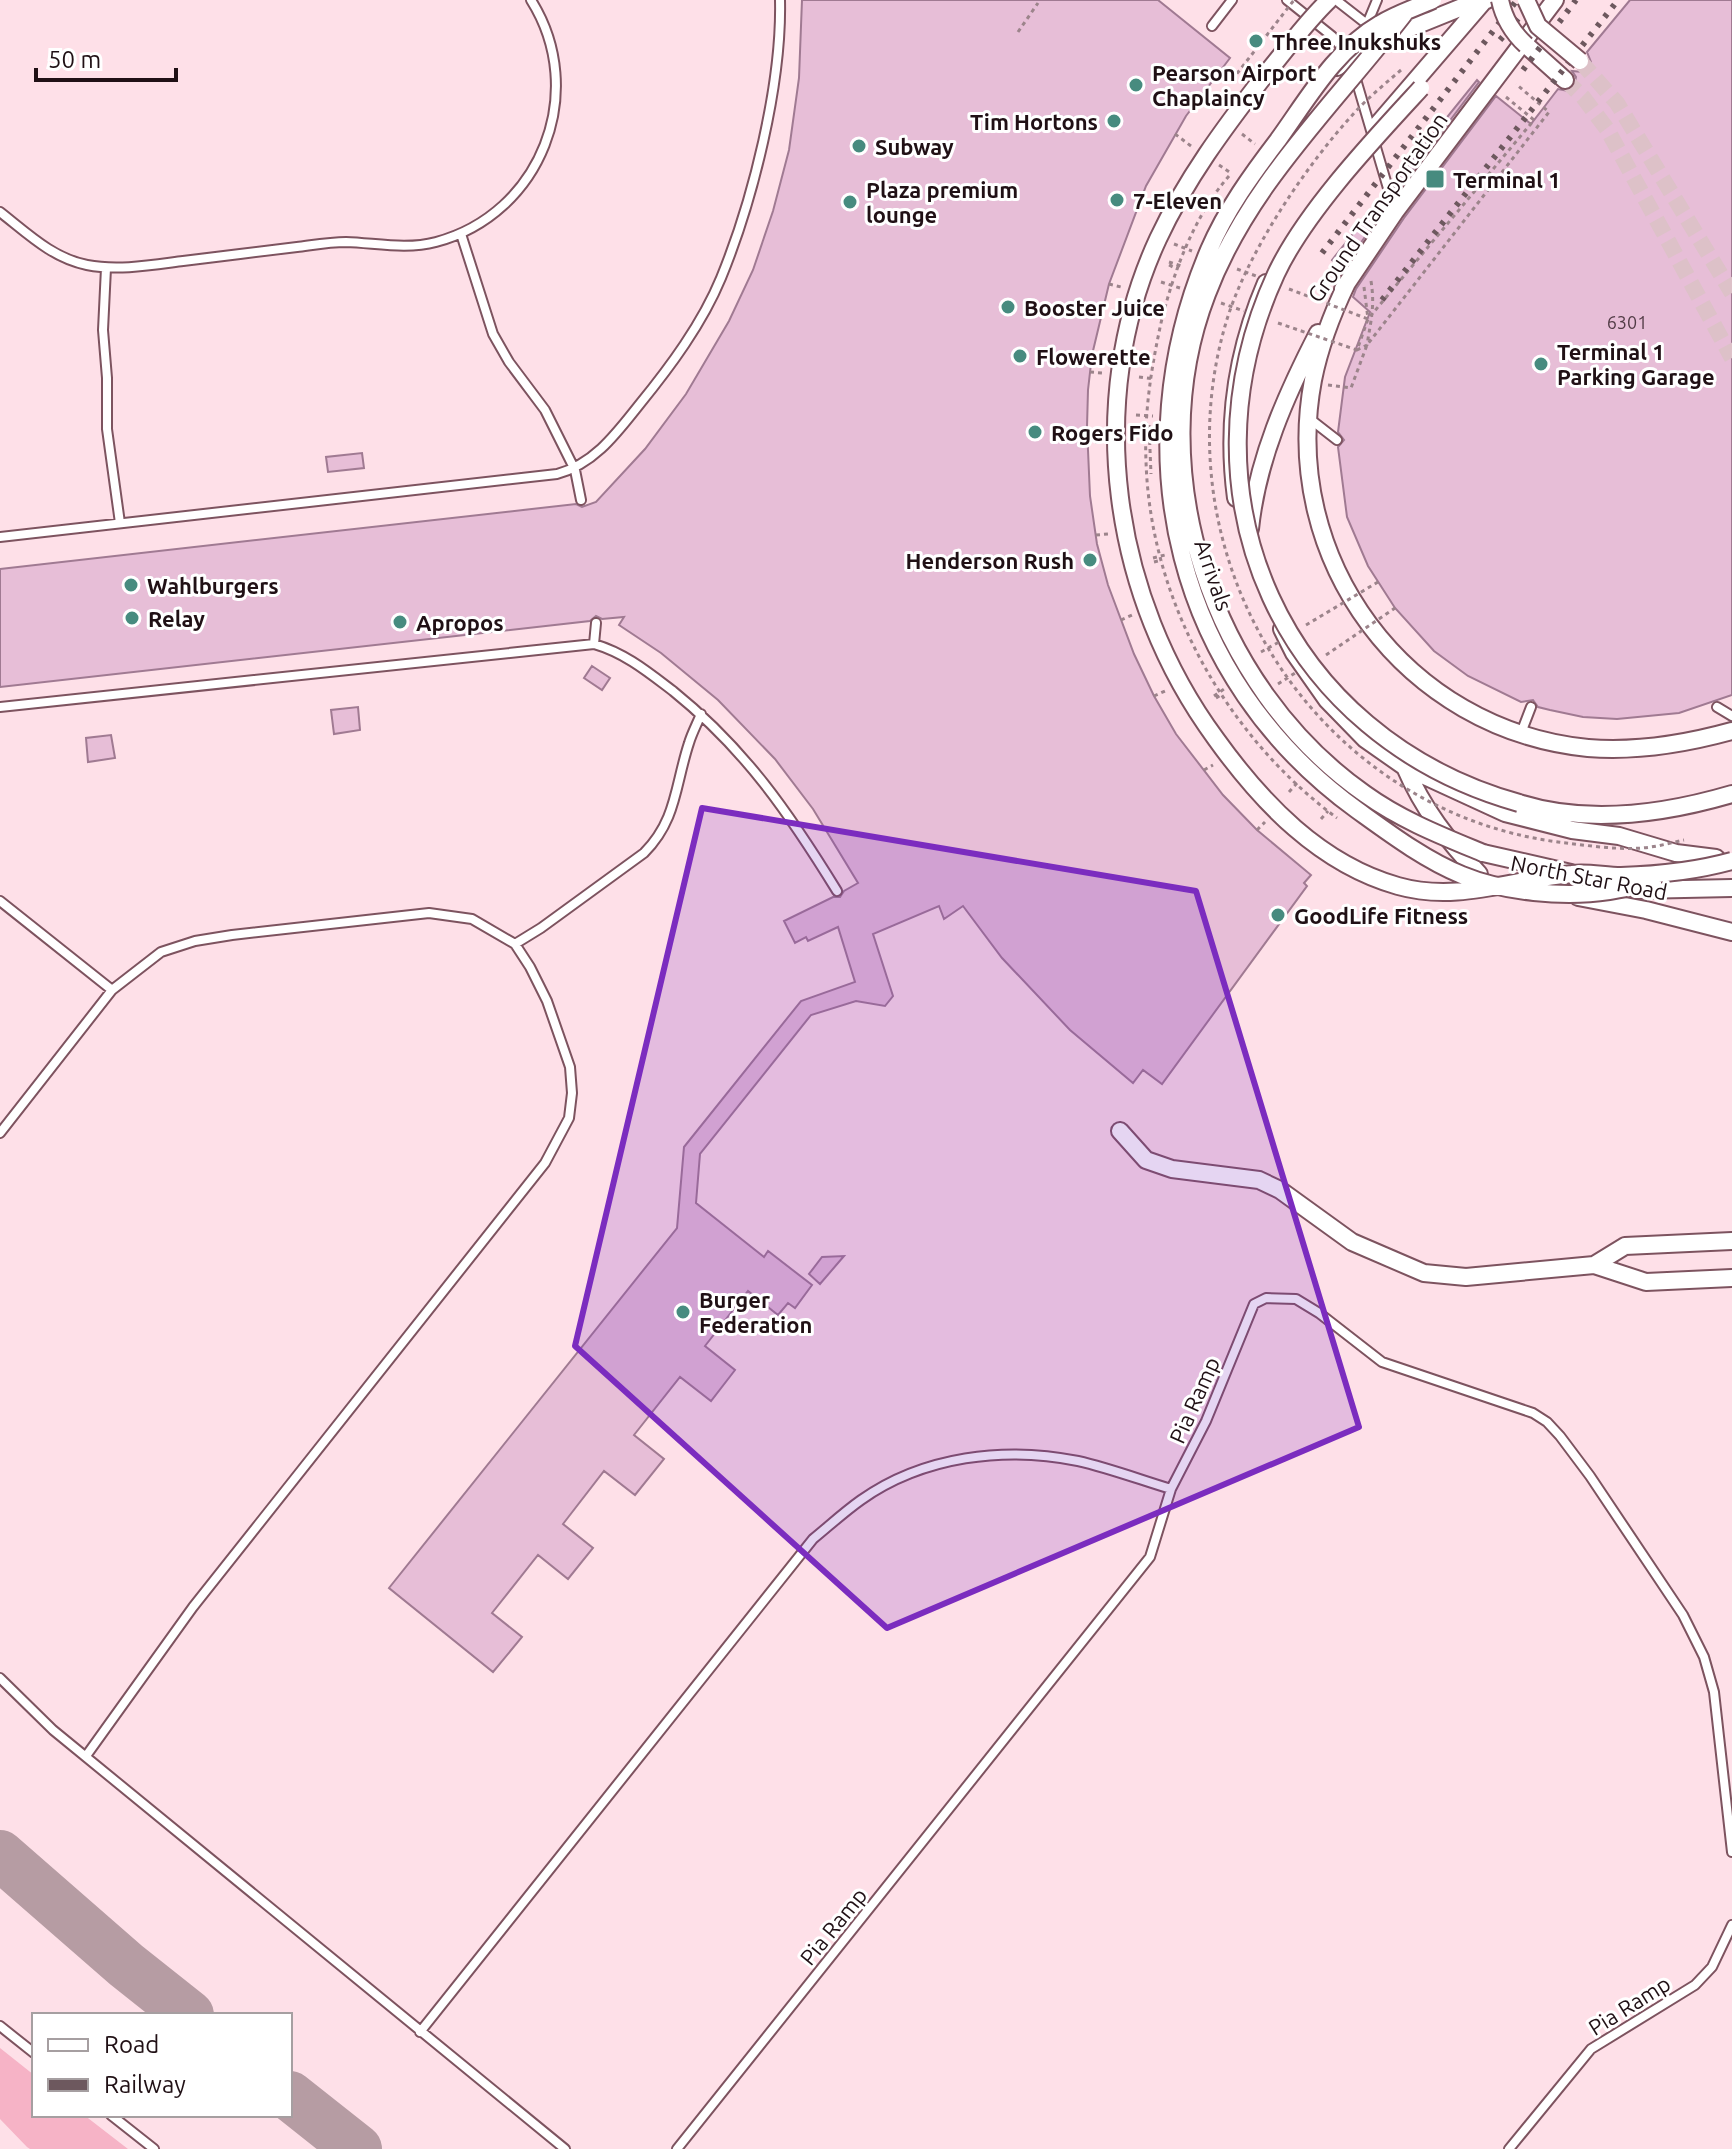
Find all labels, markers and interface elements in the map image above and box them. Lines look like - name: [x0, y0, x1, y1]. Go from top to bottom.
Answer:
- place label: Three Inukshuks: [1272, 29, 1441, 54]
- scale bar: [36, 32, 176, 82]
- marker: Three Inukshuks: [1247, 32, 1265, 50]
- text: 50 m: [48, 46, 101, 73]
- place label: Pearson Airport Chaplaincy: [1152, 60, 1317, 110]
- marker: Pearson Airport Chaplaincy: [1127, 76, 1145, 94]
- street label: Ground Transportation: [1302, 107, 1452, 307]
- place label: Tim Hortons: [970, 109, 1098, 134]
- marker: Tim Hortons: [1105, 112, 1123, 130]
- place label: Subway: [875, 134, 954, 159]
- marker: Subway: [850, 137, 868, 155]
- place label: Terminal 1: [1453, 167, 1561, 192]
- marker: Terminal 1: [1424, 168, 1446, 190]
- place label: Plaza premium lounge: [866, 177, 1018, 227]
- place label: 7-Eleven: [1133, 188, 1222, 213]
- marker: 7-Eleven: [1108, 191, 1126, 209]
- marker: Plaza premium lounge: [841, 193, 859, 211]
- place label: Booster Juice: [1024, 295, 1165, 320]
- marker: Booster Juice: [999, 298, 1017, 316]
- house number: 6301: [1607, 312, 1647, 332]
- place label: Terminal 1 Parking Garage: [1557, 339, 1715, 389]
- place label: Flowerette: [1036, 344, 1151, 369]
- marker: Flowerette: [1011, 347, 1029, 365]
- marker: Terminal 1 Parking Garage: [1532, 355, 1550, 373]
- place label: Rogers Fido: [1051, 420, 1173, 445]
- marker: Rogers Fido: [1026, 423, 1044, 441]
- street label: Arrivals: [1190, 536, 1238, 614]
- place label: Henderson Rush: [906, 548, 1074, 573]
- marker: Henderson Rush: [1081, 551, 1099, 569]
- place label: Wahlburgers: [147, 573, 279, 598]
- marker: Wahlburgers: [122, 576, 140, 594]
- place label: Relay: [148, 606, 205, 631]
- marker: Relay: [123, 609, 141, 627]
- place label: Apropos: [416, 610, 504, 635]
- marker: Apropos: [391, 613, 409, 631]
- street label: North Star Road: [1509, 850, 1669, 904]
- place label: GoodLife Fitness: [1294, 903, 1468, 928]
- marker: GoodLife Fitness: [1269, 906, 1287, 924]
- place label: Burger Federation: [699, 1287, 812, 1337]
- marker: Burger Federation: [674, 1303, 692, 1321]
- street label: Pia Ramp: [1164, 1353, 1224, 1447]
- street label: Pia Ramp: [794, 1883, 872, 1969]
- street label: Pia Ramp: [1583, 1970, 1675, 2040]
- legend: [32, 2013, 292, 2117]
- text: Road: [104, 2031, 159, 2058]
- text: Railway: [104, 2071, 186, 2098]

